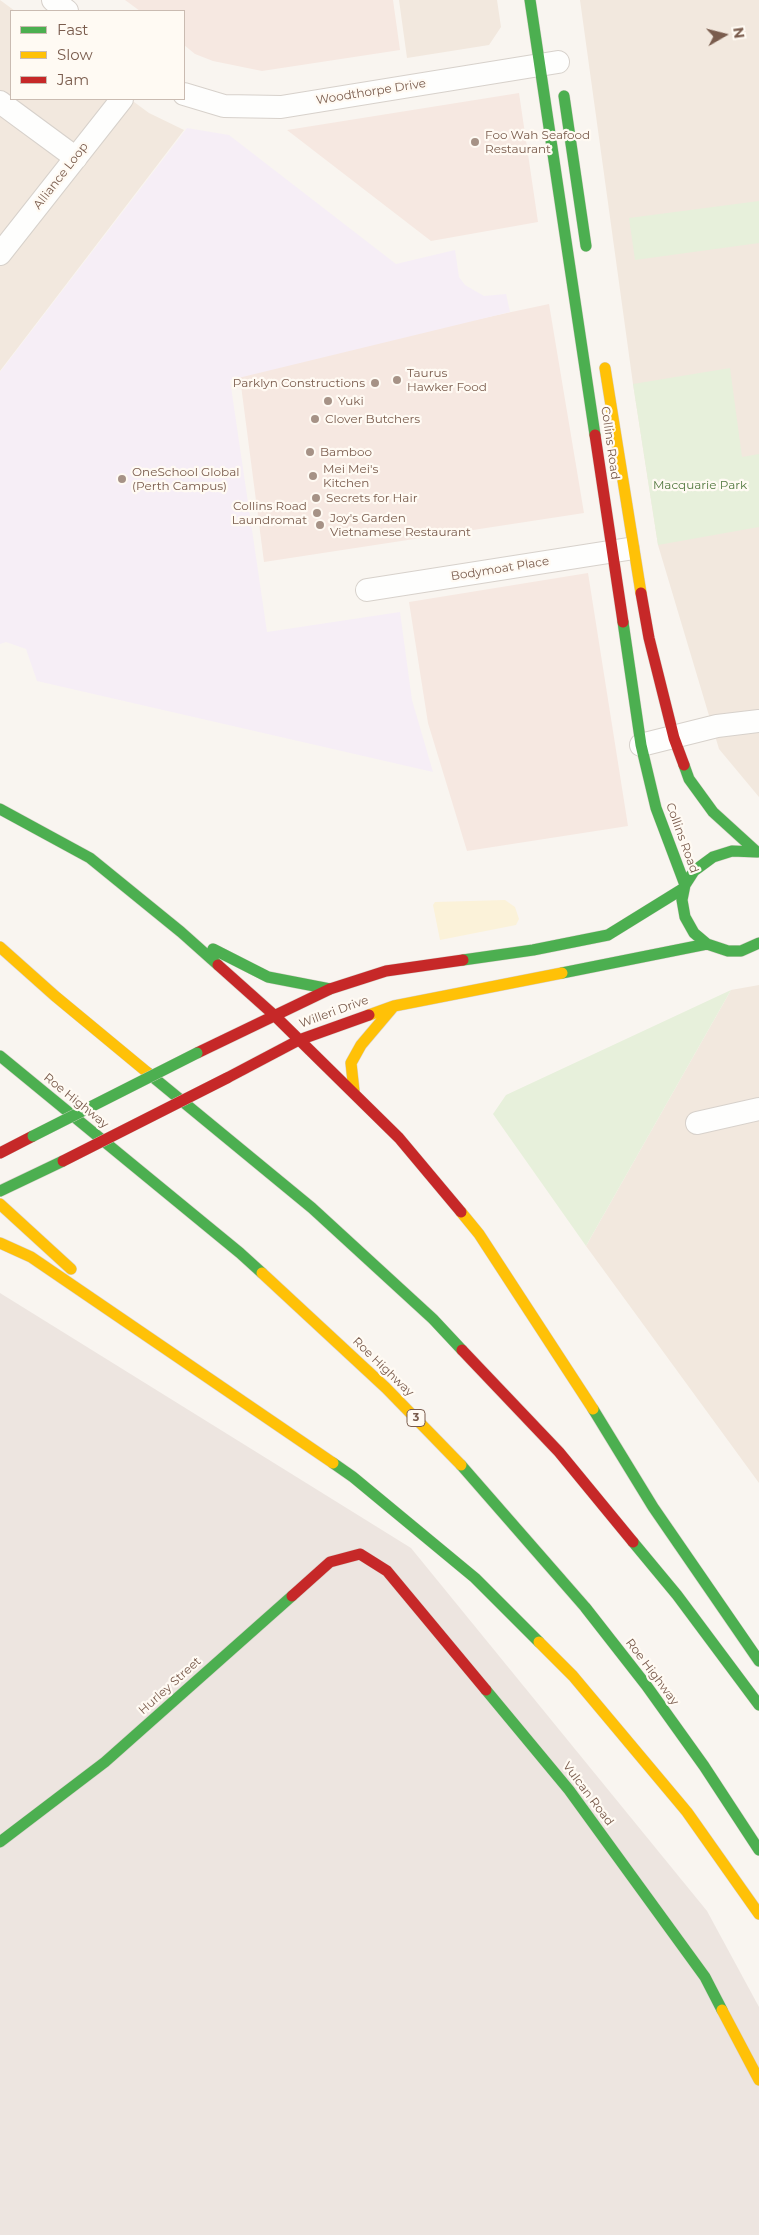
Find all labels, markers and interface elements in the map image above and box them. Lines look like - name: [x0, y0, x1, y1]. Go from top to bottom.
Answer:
- legend: [10, 10, 185, 100]
- north arrow: [699, 10, 749, 60]
- text: Fast: [57, 20, 88, 39]
- text: N: [729, 26, 749, 40]
- text: Slow: [57, 45, 93, 64]
- text: Jam: [57, 70, 89, 89]
- street label: Woodthorpe Drive: [315, 76, 427, 108]
- place label: Foo Wah Seafood Restaurant: [485, 128, 590, 156]
- marker: Foo Wah Seafood Restaurant: [469, 136, 481, 148]
- street label: Alliance Loop: [30, 140, 92, 212]
- place label: Taurus Hawker Food: [407, 366, 487, 394]
- marker: Taurus Hawker Food: [391, 374, 403, 386]
- place label: Parklyn Constructions: [233, 376, 365, 390]
- marker: Parklyn Constructions: [369, 377, 381, 389]
- place label: Yuki: [338, 394, 364, 408]
- marker: Yuki: [322, 395, 334, 407]
- street label: Collins Road: [598, 405, 622, 481]
- place label: Clover Butchers: [325, 412, 420, 426]
- marker: Clover Butchers: [309, 413, 321, 425]
- place label: Bamboo: [320, 445, 372, 459]
- marker: Bamboo: [304, 446, 316, 458]
- place label: Mei Mei's Kitchen: [323, 462, 378, 490]
- place label: OneSchool Global (Perth Campus): [132, 465, 239, 493]
- marker: Mei Mei's Kitchen: [307, 470, 319, 482]
- marker: OneSchool Global (Perth Campus): [116, 473, 128, 485]
- park label: Macquarie Park: [653, 478, 747, 492]
- place label: Secrets for Hair: [326, 491, 417, 505]
- marker: Secrets for Hair: [310, 492, 322, 504]
- place label: Collins Road Laundromat: [232, 499, 307, 527]
- marker: Collins Road Laundromat: [311, 507, 323, 519]
- place label: Joy's Garden Vietnamese Restaurant: [330, 511, 471, 539]
- marker: Joy's Garden Vietnamese Restaurant: [314, 519, 326, 531]
- street label: Bodymoat Place: [450, 554, 550, 584]
- street label: Collins Road: [663, 801, 701, 875]
- street label: Willeri Drive: [297, 993, 371, 1031]
- street label: Roe Highway: [41, 1070, 111, 1132]
- street label: Roe Highway: [349, 1334, 417, 1400]
- road number: 3: [407, 1410, 425, 1426]
- street label: Roe Highway: [622, 1636, 682, 1708]
- street label: Hurley Street: [136, 1654, 204, 1718]
- street label: Vulcan Road: [559, 1759, 617, 1829]

